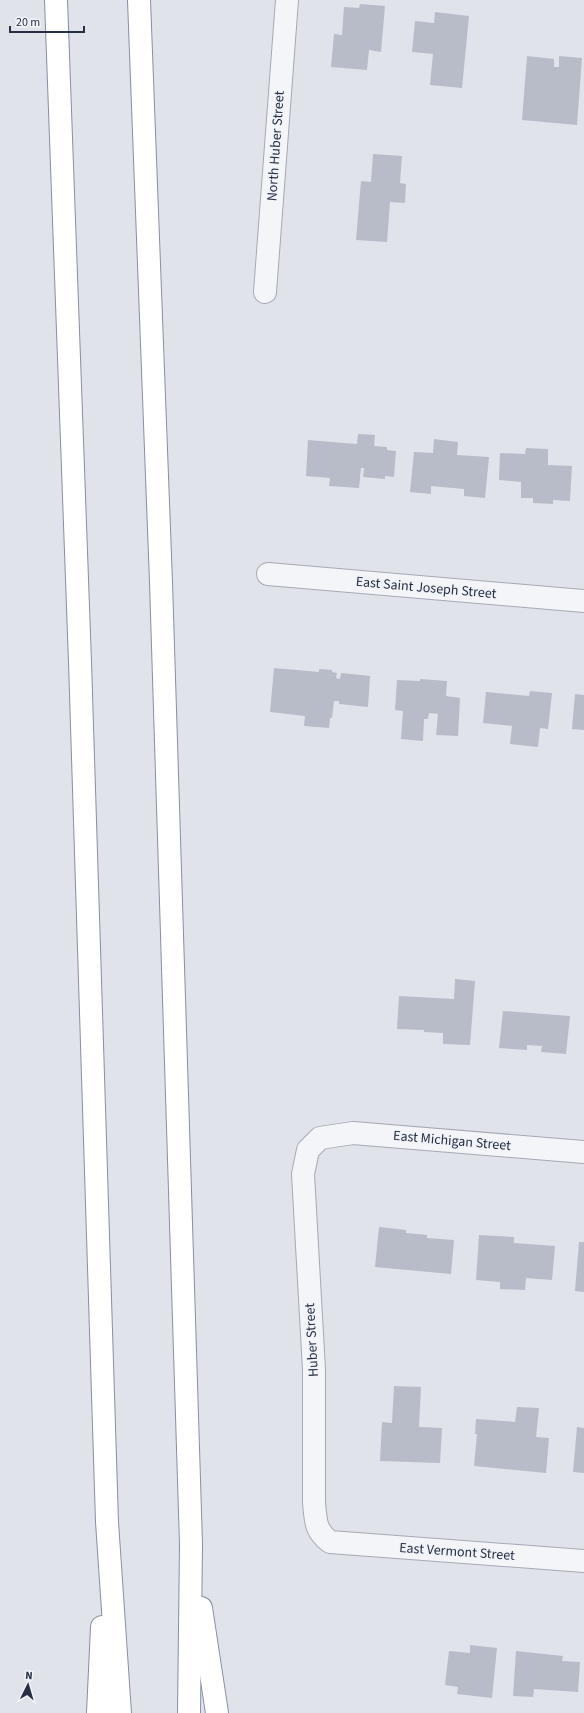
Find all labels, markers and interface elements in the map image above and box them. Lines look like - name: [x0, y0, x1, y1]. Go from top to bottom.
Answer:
- scale bar: [10, 8, 84, 34]
- text: 20 m: [16, 14, 40, 31]
- street label: North Huber Street: [262, 90, 290, 202]
- street label: East Saint Joseph Street: [355, 572, 497, 604]
- street label: East Michigan Street: [392, 1126, 512, 1156]
- street label: Huber Street: [300, 1302, 324, 1378]
- street label: East Vermont Street: [399, 1538, 516, 1566]
- north arrow: [8, 1665, 48, 1705]
- text: N: [25, 1668, 33, 1683]

